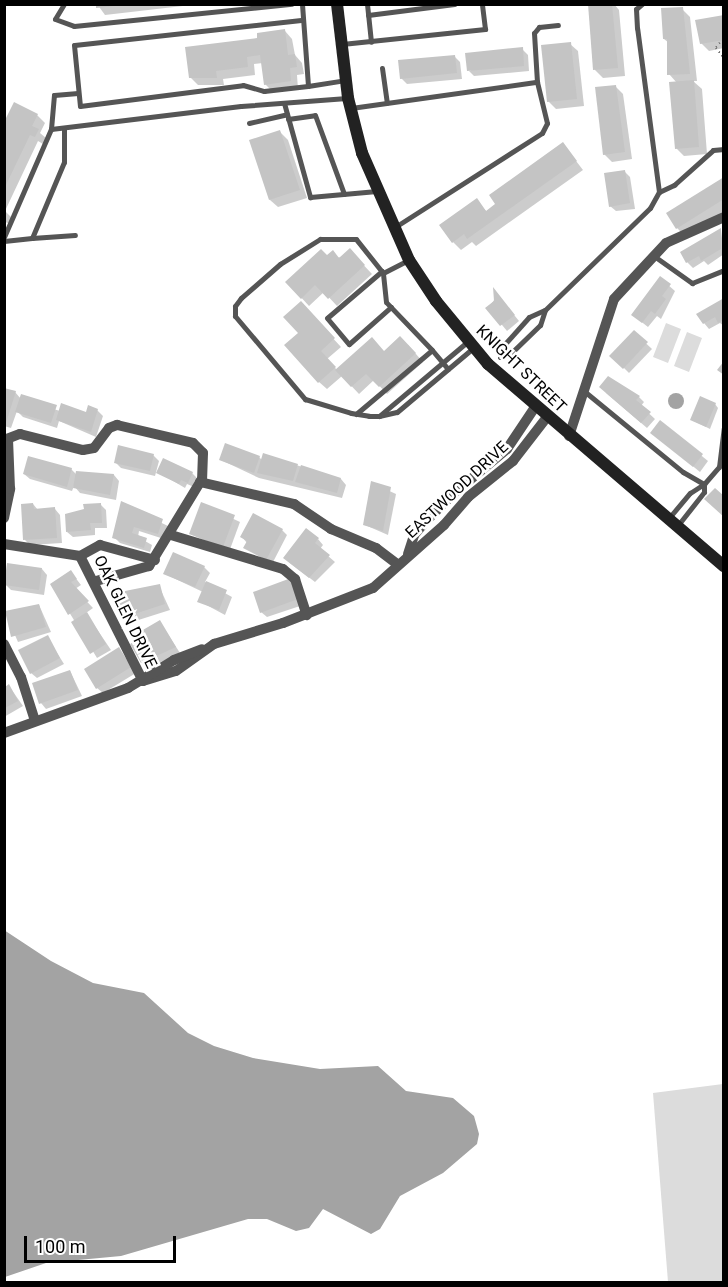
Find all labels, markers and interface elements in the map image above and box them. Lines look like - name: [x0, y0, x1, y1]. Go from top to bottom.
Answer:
- street label: KNIGHT STREET: [472, 321, 570, 417]
- street label: EASTWOOD DRIVE: [402, 438, 512, 542]
- street label: OAK GLEN DRIVE: [89, 552, 161, 672]
- scale bar: [27, 1224, 178, 1262]
- text: 100 m: [35, 1236, 86, 1257]

